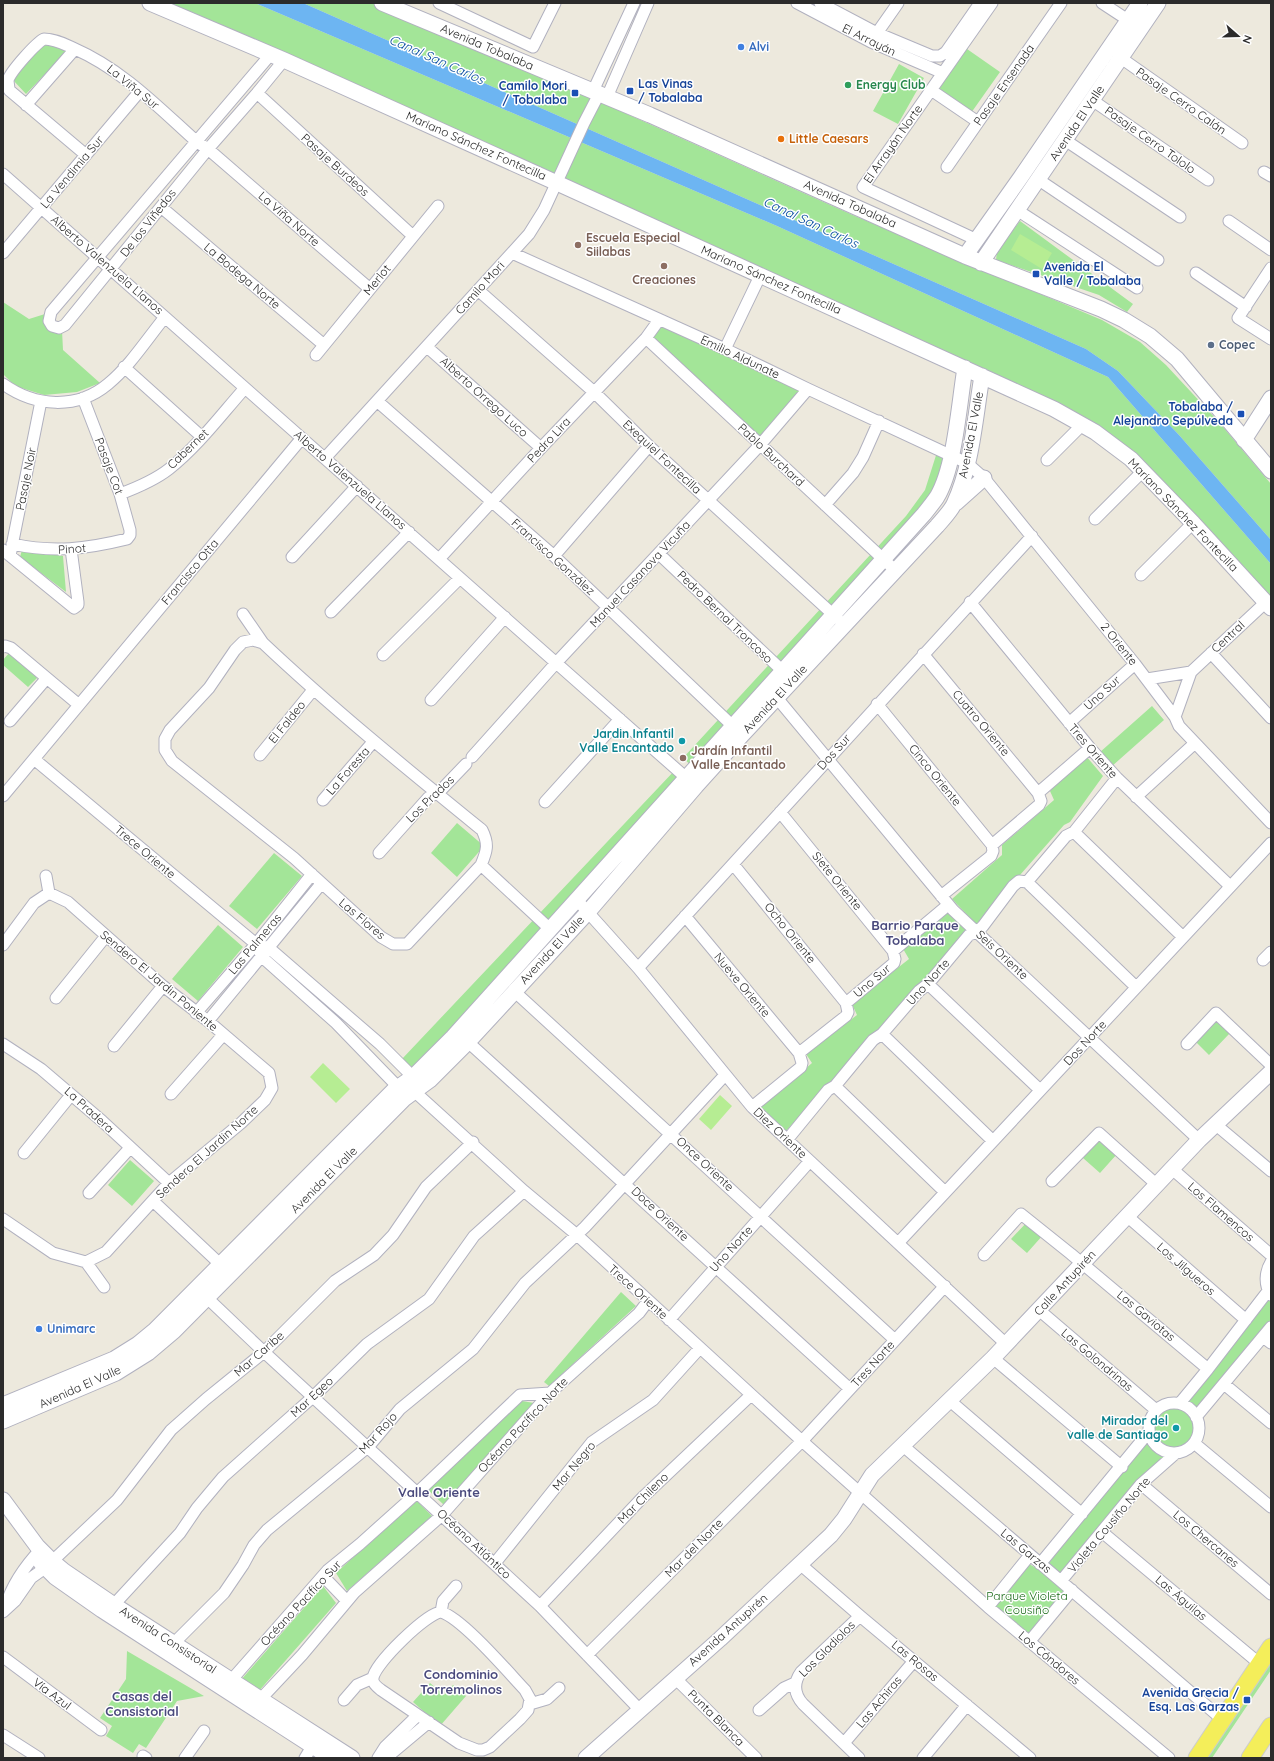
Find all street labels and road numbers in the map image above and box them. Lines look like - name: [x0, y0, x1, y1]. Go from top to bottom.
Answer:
- street label: Avenida Tobalaba: [438, 20, 536, 73]
- street label: El Arrayán: [840, 20, 899, 59]
- street label: Pasaje Ensenada: [970, 41, 1037, 128]
- street label: La Viña Sur: [104, 61, 163, 113]
- street label: Pasaje Cerro Calán: [1133, 64, 1229, 137]
- street label: Avenida El Valle: [1046, 82, 1108, 163]
- street label: El Arrayán Norte: [860, 101, 925, 186]
- street label: Pasaje Cerro Tololo: [1102, 103, 1199, 177]
- street label: Mariano Sánchez Fontecilla: [404, 108, 549, 183]
- street label: Pasaje Burdeos: [298, 130, 373, 199]
- street label: La Vendimia Sur: [37, 132, 107, 211]
- street label: Avenida Tobalaba: [801, 176, 899, 231]
- street label: De los Viñedos: [116, 185, 179, 260]
- street label: La Viña Norte: [256, 188, 323, 249]
- street label: Alberto Valenzuela Llanos: [48, 212, 167, 318]
- street label: La Bodega Norte: [201, 239, 284, 312]
- street label: Mariano Sánchez Fontecilla: [699, 242, 844, 317]
- street label: Camilo Mori: [452, 258, 507, 317]
- street label: Merlot: [360, 261, 394, 298]
- street label: Emilio Aldunate: [698, 332, 782, 382]
- street label: Alberto Orrego Luco: [437, 353, 531, 440]
- street label: Avenida El Valle: [955, 390, 986, 480]
- street label: Pedro Lira: [524, 414, 573, 465]
- street label: Exequiel Fontecilla: [620, 416, 705, 497]
- street label: Pablo Burchard: [735, 420, 808, 489]
- street label: Cabernet: [164, 425, 211, 472]
- street label: Alberto Valenzuela Llanos: [291, 427, 410, 533]
- street label: Pasaje Cot: [92, 435, 127, 496]
- street label: Pasaje Noir: [12, 446, 39, 512]
- street label: Mariano Sánchez Fontecilla: [1125, 455, 1242, 575]
- street label: Francisco González: [508, 515, 598, 598]
- street label: Manuel Casanova Vicuña: [586, 517, 693, 630]
- street label: Francisco Otta: [158, 536, 221, 608]
- street label: Pinot: [57, 540, 86, 557]
- street label: Pedro Bernal Troncoso: [675, 567, 776, 666]
- street label: Central: [1208, 617, 1247, 656]
- street label: 2 Oriente: [1098, 619, 1141, 668]
- street label: Avenida El Valle: [739, 661, 810, 736]
- street label: Uno Sur: [1080, 672, 1123, 713]
- street label: Cuatro Oriente: [949, 687, 1014, 759]
- street label: El Faldeo: [265, 697, 308, 746]
- street label: Tres Oriente: [1066, 720, 1121, 781]
- street label: Dos Sur: [814, 730, 854, 773]
- street label: Cinco Oriente: [906, 741, 965, 809]
- street label: La Foresta: [323, 744, 373, 798]
- street label: Los Prados: [402, 772, 457, 825]
- street label: Trece Oriente: [112, 822, 179, 882]
- street label: Siete Oriente: [809, 848, 866, 913]
- street label: Las Flores: [336, 895, 389, 943]
- street label: Ocho Oriente: [761, 899, 820, 966]
- street label: Las Palmeras: [225, 910, 285, 977]
- street label: Avenida El Valle: [516, 912, 587, 987]
- street label: Sendero El Jardin Poniente: [97, 927, 221, 1034]
- street label: Seis Oriente: [973, 927, 1032, 983]
- street label: Nueve Oriente: [711, 949, 774, 1020]
- street label: Uno Norte: [903, 955, 953, 1008]
- street label: Uno Sur: [850, 960, 894, 1001]
- street label: Dos Norte: [1060, 1017, 1109, 1068]
- street label: La Pradera: [61, 1083, 117, 1136]
- street label: Sendero El Jardin Norte: [153, 1102, 261, 1201]
- street label: Diez Oriente: [750, 1104, 810, 1161]
- street label: Once Oriente: [673, 1133, 737, 1194]
- street label: Avenida El Valle: [287, 1143, 360, 1216]
- street label: Los Flamencos: [1185, 1179, 1258, 1245]
- street label: Doce Oriente: [628, 1183, 692, 1244]
- street label: Uno Norte: [706, 1222, 756, 1275]
- street label: Los Jilgueros: [1154, 1239, 1219, 1298]
- street label: Calle Antupirén: [1030, 1247, 1099, 1319]
- street label: Trece Oriente: [606, 1261, 671, 1322]
- street label: Las Gaviotas: [1114, 1287, 1179, 1345]
- street label: Las Golondrinas: [1058, 1325, 1137, 1394]
- street label: Mar Caribe: [231, 1328, 287, 1379]
- street label: Tres Norte: [848, 1337, 898, 1390]
- street label: Avenida El Valle: [37, 1362, 123, 1411]
- street label: Mar Egeo: [287, 1373, 336, 1420]
- street label: Océano Pacífico Norte: [474, 1374, 571, 1476]
- street label: Mar Rojo: [355, 1409, 400, 1457]
- street label: Mar Negro: [549, 1438, 599, 1493]
- street label: Mar Chileno: [614, 1469, 671, 1526]
- street label: Violeta Cousiño Norte: [1064, 1473, 1153, 1576]
- street label: Océano Atlántico: [434, 1505, 515, 1582]
- street label: Los Chercanes: [1170, 1507, 1243, 1571]
- street label: Mar del Norte: [661, 1515, 726, 1580]
- street label: Las Garzas: [998, 1525, 1055, 1576]
- street label: Océano Pacífico Sur: [257, 1556, 345, 1649]
- street label: Las Águilas: [1152, 1572, 1210, 1624]
- street label: Avenida Antupirén: [685, 1590, 770, 1669]
- street label: Avenida Consistorial: [117, 1603, 219, 1676]
- street label: Los Gladiolos: [795, 1617, 858, 1680]
- street label: Los Cóndores: [1015, 1627, 1083, 1688]
- street label: Las Rosas: [889, 1637, 942, 1685]
- street label: Las Achiras: [853, 1672, 905, 1731]
- street label: Vía Azul: [30, 1674, 74, 1713]
- street label: Punta Blanca: [685, 1686, 748, 1749]

